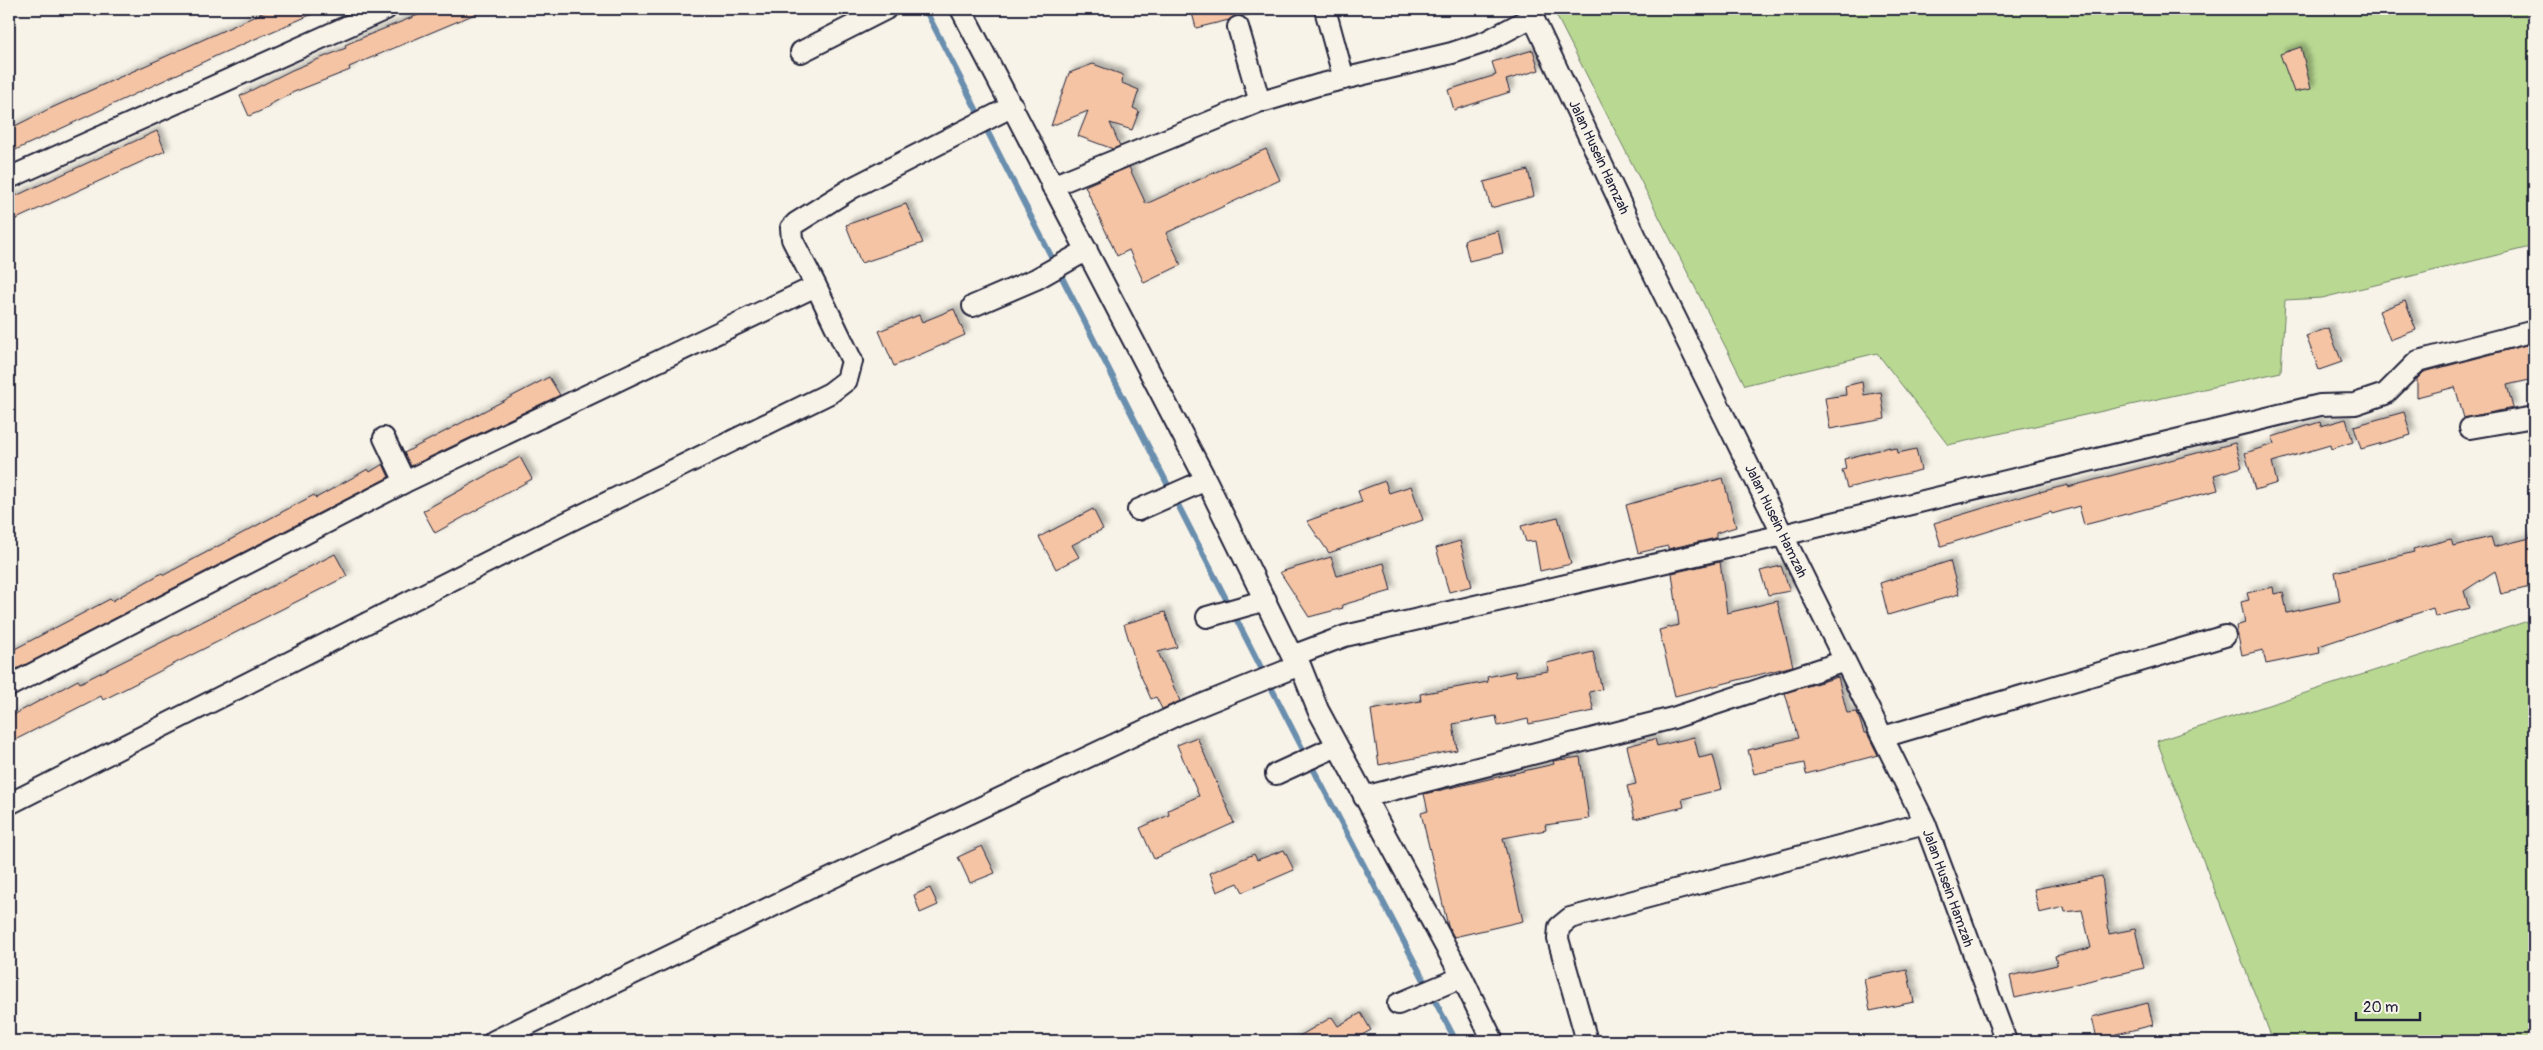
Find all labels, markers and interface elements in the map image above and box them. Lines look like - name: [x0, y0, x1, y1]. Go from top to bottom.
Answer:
- street label: Jalan Husein Hamzah: [1565, 97, 1633, 217]
- street label: Jalan Husein Hamzah: [1741, 461, 1811, 581]
- street label: Jalan Husein Hamzah: [1919, 827, 1977, 949]
- scale bar: [2356, 990, 2419, 1022]
- text: 20 m: [2363, 998, 2398, 1017]

